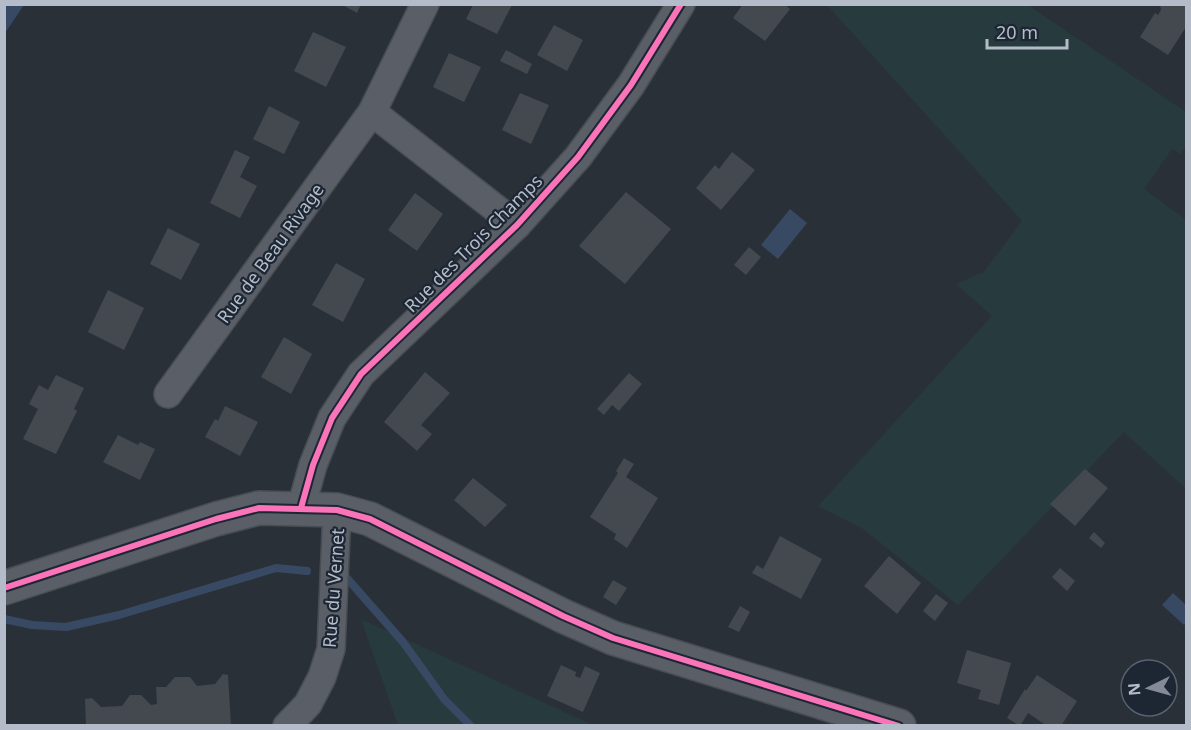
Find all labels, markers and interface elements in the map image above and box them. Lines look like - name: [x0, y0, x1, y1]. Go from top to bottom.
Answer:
- scale bar: [987, 12, 1066, 50]
- text: 20 m: [996, 20, 1038, 44]
- street label: Rue des Trois Champs: [399, 169, 547, 317]
- street label: Rue de Beau Rivage: [211, 178, 329, 328]
- street label: Rue du Vernet: [317, 527, 349, 649]
- north arrow: [1119, 658, 1179, 718]
- text: N: [1123, 682, 1146, 697]

